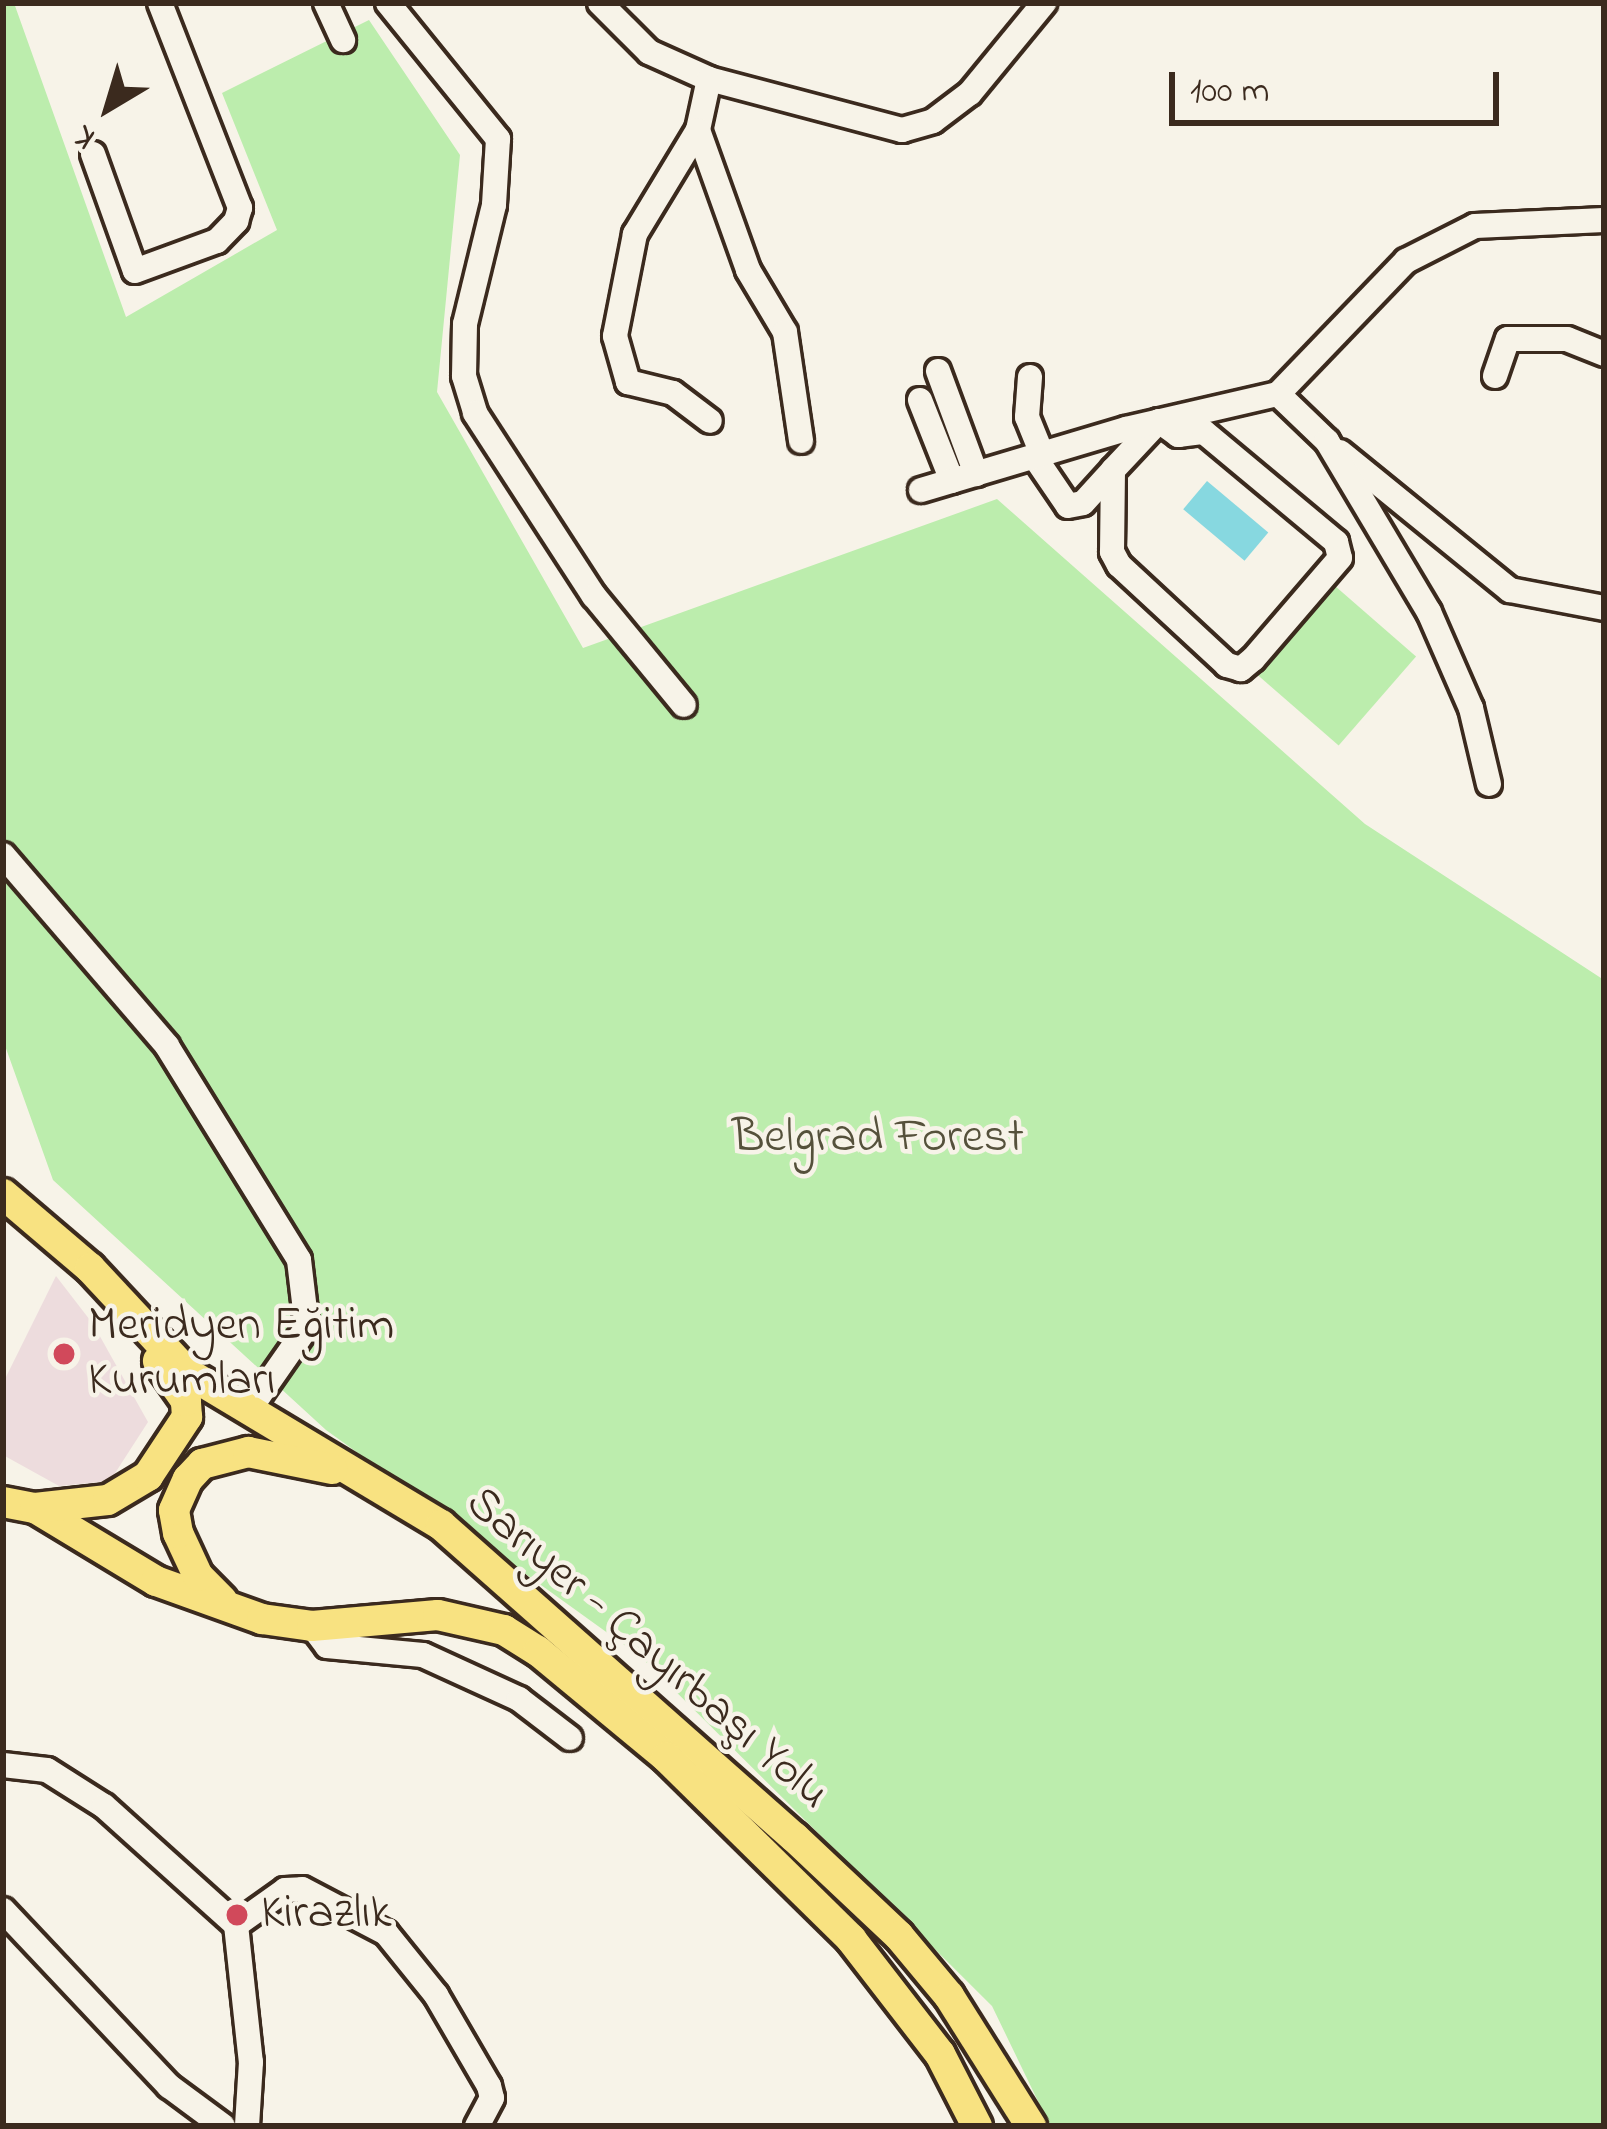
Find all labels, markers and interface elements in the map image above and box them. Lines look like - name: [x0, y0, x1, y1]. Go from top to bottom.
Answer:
- north arrow: [48, 48, 168, 168]
- scale bar: [1175, 48, 1505, 122]
- text: 100 m: [1190, 66, 1270, 119]
- text: K: [65, 113, 107, 160]
- park label: Belgrad Forest: [732, 1110, 1024, 1168]
- place label: Meridyen Eğitim Kurumları: [88, 1297, 394, 1410]
- marker: Meridyen Eğitim Kurumları: [51, 1341, 77, 1367]
- street label: Sarıyer - Çayırbaşı Yolu: [453, 1475, 841, 1823]
- place label: Kirazlık: [261, 1886, 392, 1944]
- marker: Kirazlık: [224, 1902, 250, 1928]

